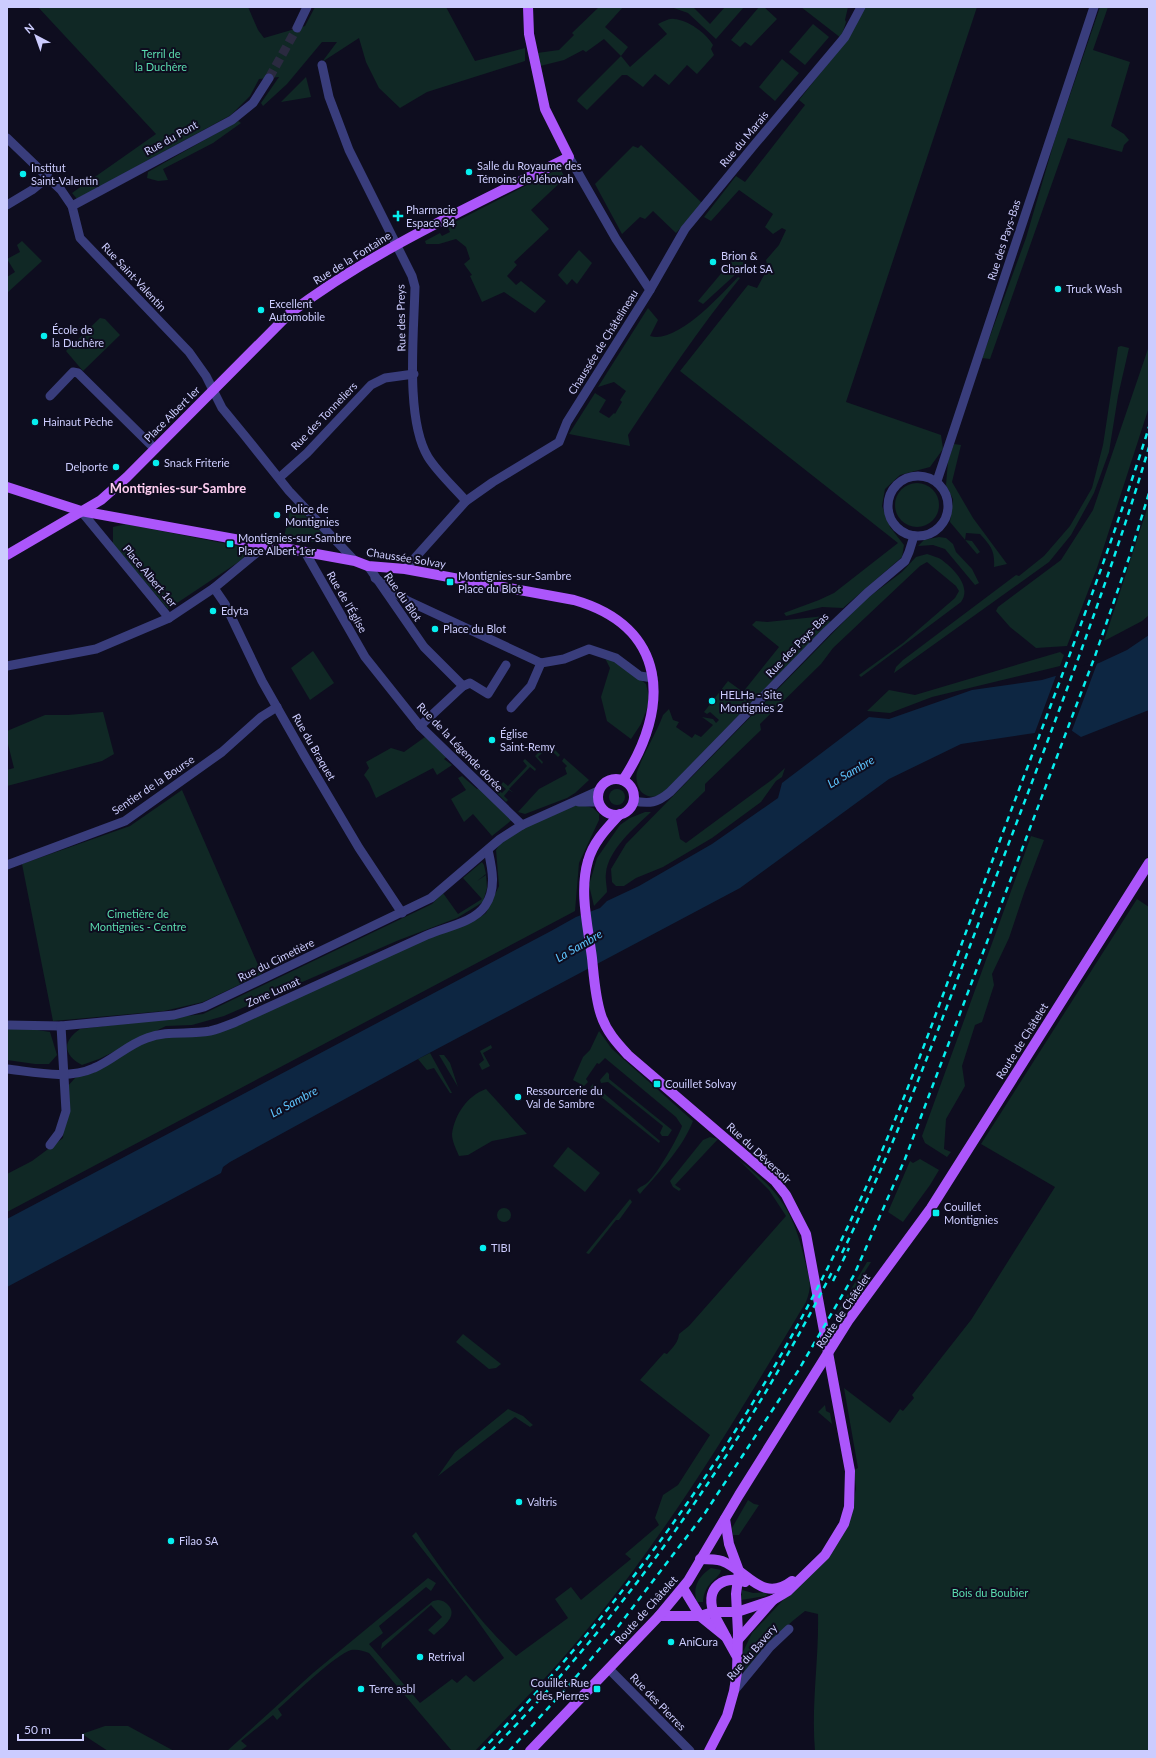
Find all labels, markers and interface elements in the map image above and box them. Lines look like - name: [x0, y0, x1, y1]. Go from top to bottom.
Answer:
- north arrow: [16, 16, 56, 56]
- text: N: [22, 20, 37, 36]
- park label: Terril de la Duchère: [135, 47, 187, 73]
- street label: Rue du Marais: [717, 108, 771, 169]
- street label: Rue du Pont: [142, 118, 200, 158]
- place label: Salle du Royaume des Témoins de Jéhovah: [477, 159, 582, 185]
- place label: Institut Saint-Valentin: [31, 161, 98, 187]
- marker: Salle du Royaume des Témoins de Jéhovah: [464, 167, 474, 177]
- marker: Institut Saint-Valentin: [18, 169, 28, 179]
- street label: Rue des Pays-Bas: [984, 197, 1023, 282]
- place label: Pharmacie Espace 84: [406, 203, 457, 229]
- marker: Pharmacie Espace 84: [393, 211, 403, 221]
- street label: Rue de la Fontaine: [310, 228, 393, 287]
- street label: Rue Saint-Valentin: [99, 240, 169, 314]
- place label: Brion & Charlot SA: [721, 249, 773, 275]
- marker: Brion & Charlot SA: [708, 257, 718, 267]
- place label: Truck Wash: [1066, 282, 1122, 295]
- street label: Rue des Preys: [393, 284, 408, 352]
- marker: Truck Wash: [1053, 284, 1063, 294]
- street label: Chaussée de Châtelineau: [565, 287, 640, 397]
- place label: Excellent Automobile: [269, 297, 325, 323]
- marker: Excellent Automobile: [256, 305, 266, 315]
- place label: École de la Duchère: [52, 323, 104, 349]
- marker: École de la Duchère: [39, 331, 49, 341]
- street label: Rue des Tonneliers: [288, 379, 360, 453]
- street label: Place Albert Ier: [141, 383, 202, 444]
- place label: Hainaut Pèche: [43, 415, 113, 428]
- marker: Hainaut Pèche: [30, 417, 40, 427]
- place label: Snack Friterie: [164, 456, 230, 469]
- marker: Snack Friterie: [151, 458, 161, 468]
- place label: Delporte: [65, 460, 108, 473]
- marker: Delporte: [111, 462, 121, 472]
- district label: Montignies-sur-Sambre: [110, 480, 246, 496]
- place label: Police de Montignies: [285, 502, 339, 528]
- marker: Police de Montignies: [272, 510, 282, 520]
- place label: Montignies-sur-Sambre Place Albert 1er: [238, 531, 351, 557]
- marker: Montignies-sur-Sambre Place Albert 1er: [225, 539, 235, 549]
- street label: Place Albert 1er: [121, 542, 180, 609]
- street label: Chaussée Solvay: [365, 545, 447, 570]
- street label: Rue de l'Église: [325, 569, 370, 635]
- place label: Montignies-sur-Sambre Place du Blot: [458, 569, 571, 595]
- street label: Rue du Blot: [382, 570, 425, 624]
- marker: Montignies-sur-Sambre Place du Blot: [445, 577, 455, 587]
- place label: Edyta: [221, 604, 248, 617]
- marker: Edyta: [208, 606, 218, 616]
- street label: Rue des Pays-Bas: [763, 610, 831, 680]
- place label: Place du Blot: [443, 622, 506, 635]
- marker: Place du Blot: [430, 624, 440, 634]
- place label: HELHa - Site Montignies 2: [720, 688, 783, 714]
- marker: HELHa - Site Montignies 2: [707, 696, 717, 706]
- street label: Rue de la Légende dorée: [415, 700, 506, 794]
- street label: Rue du Braquet: [290, 711, 339, 782]
- place label: Église Saint-Remy: [500, 727, 555, 753]
- marker: Église Saint-Remy: [487, 735, 497, 745]
- street label: Sentier de la Bourse: [109, 752, 197, 817]
- water label: La Sambre: [824, 752, 877, 791]
- park label: Cimetière de Montignies - Centre: [90, 907, 186, 933]
- water label: La Sambre: [552, 926, 605, 965]
- street label: Rue du Cimetière: [235, 935, 316, 984]
- street label: Zone Lumat: [244, 974, 302, 1009]
- street label: Route de Châtelet: [993, 1000, 1050, 1081]
- place label: Couillet Solvay: [665, 1077, 737, 1090]
- marker: Couillet Solvay: [652, 1079, 662, 1089]
- water label: La Sambre: [267, 1083, 320, 1120]
- place label: Ressourcerie du Val de Sambre: [526, 1084, 603, 1110]
- marker: Ressourcerie du Val de Sambre: [513, 1092, 523, 1102]
- street label: Rue du Déversoir: [724, 1119, 794, 1186]
- place label: Couillet Montignies: [944, 1200, 998, 1226]
- marker: Couillet Montignies: [931, 1208, 941, 1218]
- place label: TIBI: [491, 1241, 511, 1254]
- marker: TIBI: [478, 1243, 488, 1253]
- street label: Route de Châtelet: [813, 1271, 872, 1350]
- place label: Valtris: [527, 1495, 557, 1508]
- marker: Valtris: [514, 1497, 524, 1507]
- place label: Filao SA: [179, 1534, 219, 1547]
- marker: Filao SA: [166, 1536, 176, 1546]
- street label: Route de Châtelet: [612, 1573, 680, 1646]
- park label: Bois du Boubier: [952, 1586, 1028, 1599]
- street label: Rue du Bavery: [724, 1621, 780, 1682]
- place label: AniCura: [679, 1635, 718, 1648]
- marker: AniCura: [666, 1637, 676, 1647]
- place label: Retrival: [428, 1650, 465, 1663]
- marker: Retrival: [415, 1652, 425, 1662]
- street label: Rue des Pierres: [628, 1670, 689, 1733]
- place label: Couillet Rue des Pierres: [530, 1676, 589, 1702]
- place label: Terre asbl: [369, 1682, 415, 1695]
- marker: Terre asbl: [356, 1684, 366, 1694]
- marker: Couillet Rue des Pierres: [592, 1684, 602, 1694]
- scale bar: [18, 1716, 83, 1742]
- text: 50 m: [24, 1722, 51, 1737]

